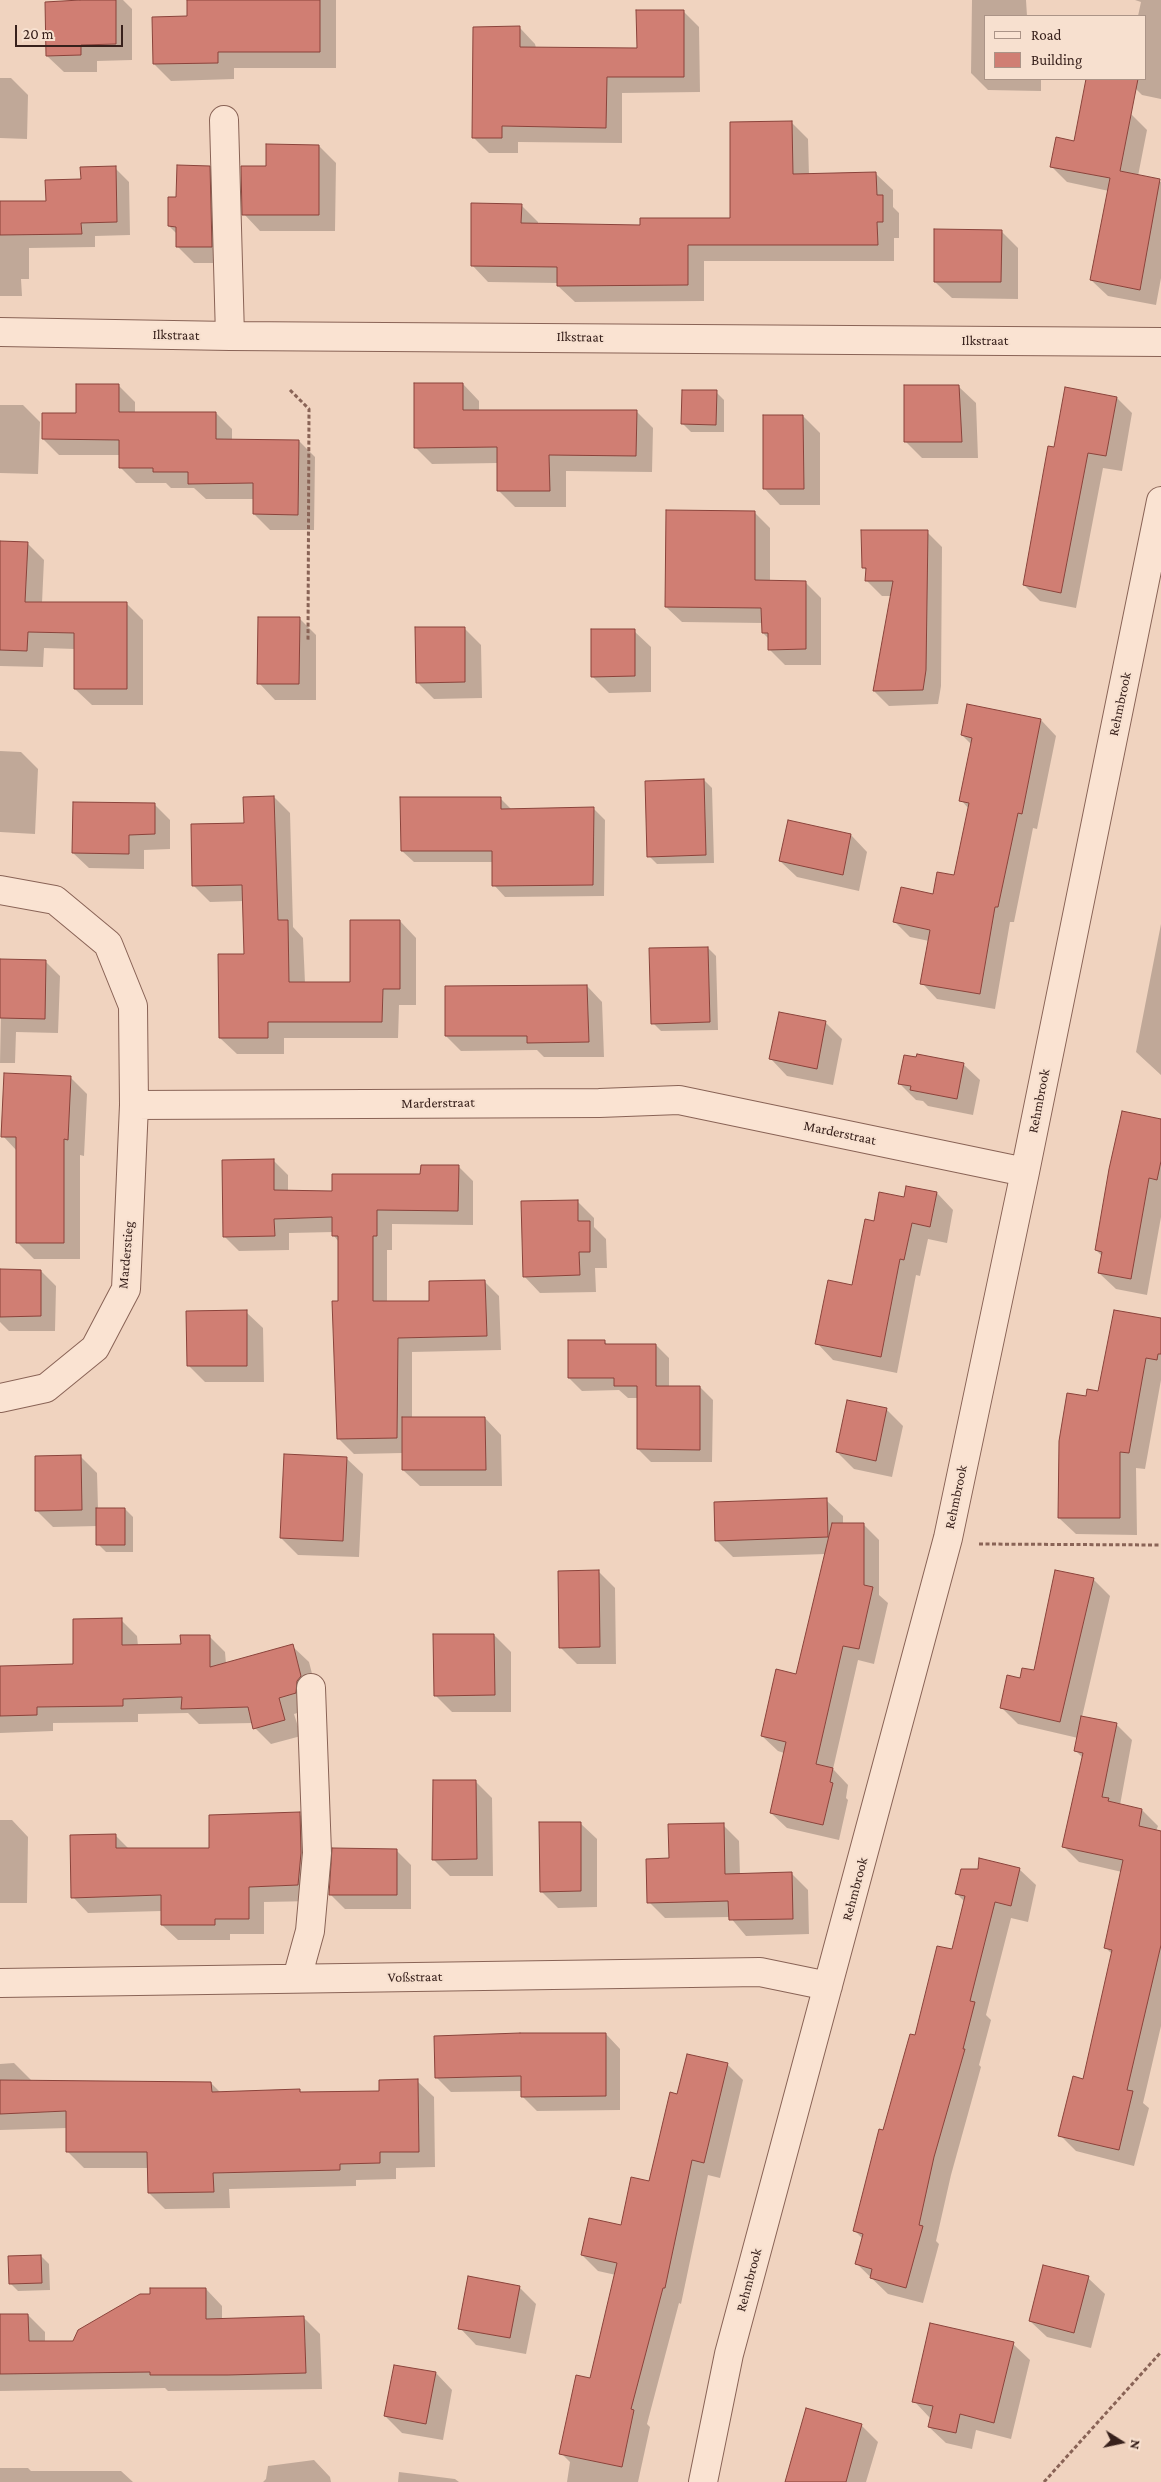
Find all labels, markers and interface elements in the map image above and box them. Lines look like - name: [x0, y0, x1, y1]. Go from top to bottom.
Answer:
- scale bar: [18, 15, 125, 47]
- legend: [984, 15, 1146, 80]
- text: 20 m: [23, 26, 54, 42]
- text: Road: [1031, 27, 1061, 43]
- text: Building: [1031, 52, 1082, 68]
- street label: Ilkstraat: [152, 326, 200, 344]
- street label: Ilkstraat: [556, 328, 604, 346]
- street label: Ilkstraat: [962, 333, 1008, 349]
- street label: Rehmbrook: [1105, 670, 1135, 738]
- street label: Rehmbrook: [1025, 1068, 1053, 1134]
- street label: Marderstraat: [401, 1094, 475, 1112]
- street label: Marderstraat: [802, 1117, 878, 1149]
- street label: Marderstieg: [115, 1220, 137, 1290]
- street label: Rehmbrook: [941, 1463, 971, 1531]
- street label: Rehmbrook: [838, 1855, 872, 1923]
- street label: Voßstraat: [388, 1968, 442, 1986]
- street label: Rehmbrook: [732, 2246, 766, 2314]
- north arrow: [1096, 2417, 1146, 2467]
- text: N: [1127, 2439, 1144, 2451]

